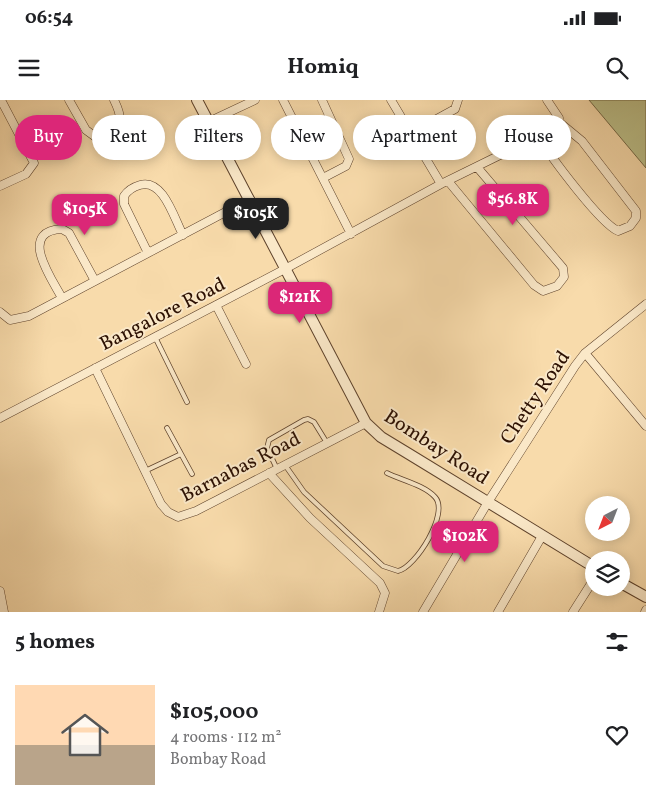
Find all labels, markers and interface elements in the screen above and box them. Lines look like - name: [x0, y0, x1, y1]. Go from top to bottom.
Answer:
- text: 06:54: [25, 5, 73, 31]
- text: Homiq: [287, 52, 359, 83]
- icon: menu: [15, 54, 43, 82]
- icon: search: [603, 54, 631, 82]
- chip: Buy: [15, 115, 82, 160]
- chip: Rent: [92, 115, 165, 160]
- chip: Filters: [175, 115, 261, 160]
- chip: New: [271, 115, 343, 160]
- chip: Apartment: [353, 115, 476, 160]
- chip: House: [486, 115, 571, 160]
- pin: $56.8K: [472, 184, 554, 226]
- text: $56.8K: [488, 189, 538, 211]
- pin: $105K: [50, 194, 120, 236]
- pin: $105K: [221, 198, 291, 240]
- text: $105K: [63, 199, 107, 221]
- text: $105K: [234, 203, 278, 225]
- street label: Bangalore Road: [95, 271, 231, 359]
- pin: $121K: [265, 282, 335, 324]
- text: $121K: [279, 287, 321, 309]
- street label: Chetty Road: [494, 346, 578, 450]
- street label: Bombay Road: [378, 403, 494, 493]
- street label: Barnabas Road: [176, 426, 306, 510]
- north arrow: [585, 496, 630, 541]
- map controls: [585, 496, 630, 596]
- pin: $102K: [430, 520, 500, 563]
- text: $102K: [442, 526, 488, 548]
- button: layers: [585, 551, 630, 596]
- text: 5 homes: [15, 628, 95, 657]
- icon: filters: [603, 628, 631, 656]
- text: $105,000: [170, 698, 258, 727]
- icon: home: [55, 705, 115, 765]
- icon: heart: [603, 721, 631, 749]
- text: 4 rooms · 112 m²: [170, 727, 281, 749]
- text: Bombay Road: [170, 749, 266, 771]

